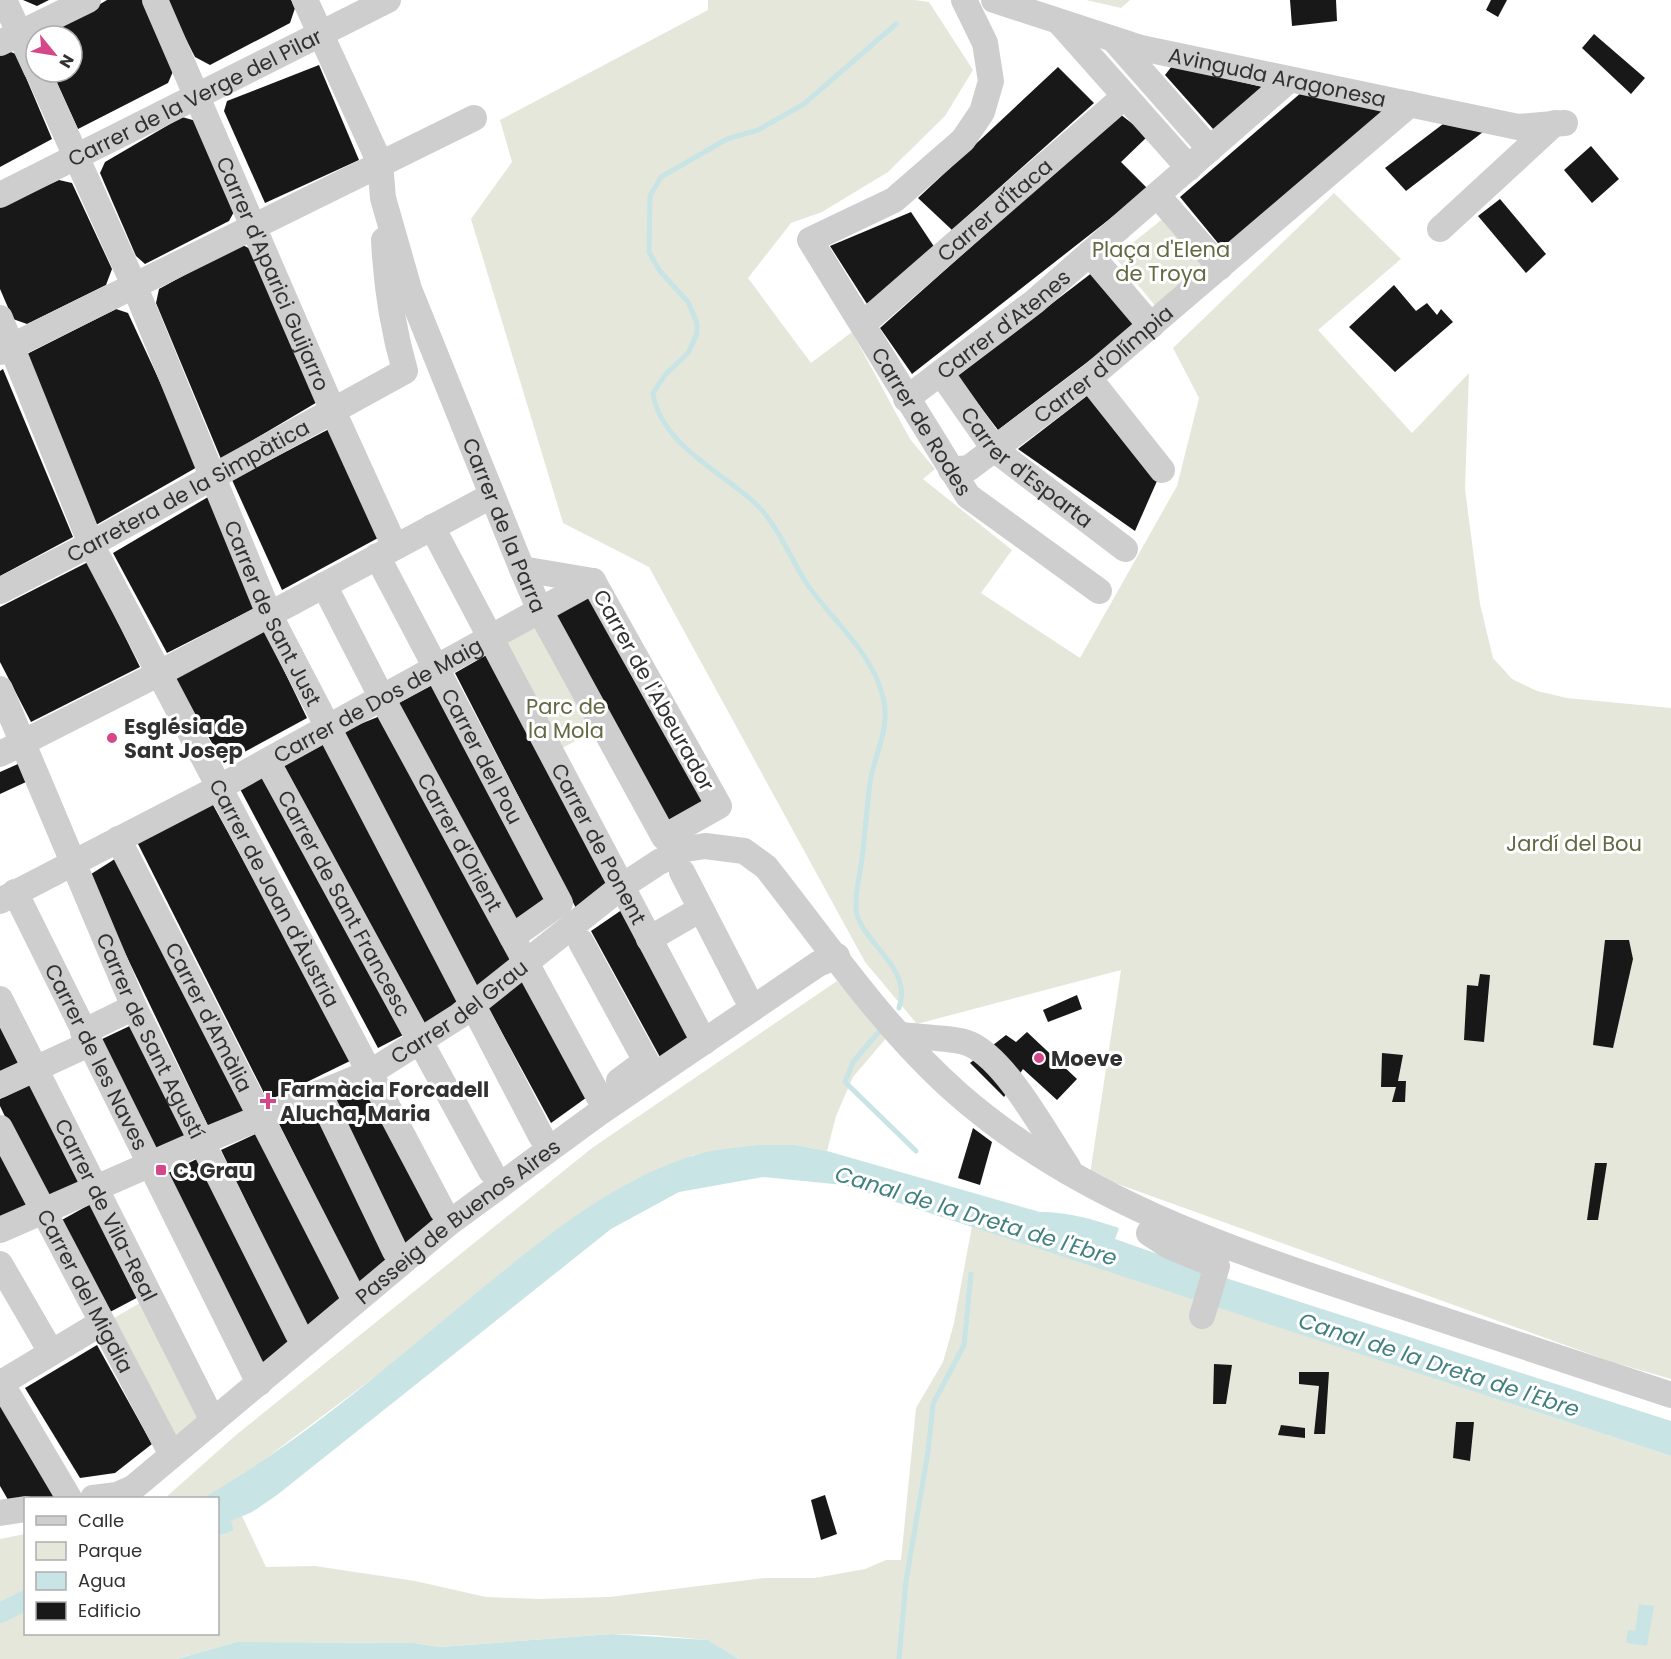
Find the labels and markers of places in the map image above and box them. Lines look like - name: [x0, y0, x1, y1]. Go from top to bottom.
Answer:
- place label: Església de Sant Josep: [124, 712, 244, 765]
- marker: Església de Sant Josep: [105, 731, 119, 745]
- place label: Moeve: [1051, 1044, 1123, 1073]
- marker: Moeve: [1032, 1051, 1046, 1065]
- place label: Farmàcia Forcadell Alucha, Maria: [280, 1075, 489, 1128]
- marker: Farmàcia Forcadell Alucha, Maria: [261, 1094, 275, 1108]
- place label: C. Grau: [173, 1156, 253, 1185]
- marker: C. Grau: [154, 1163, 168, 1177]

